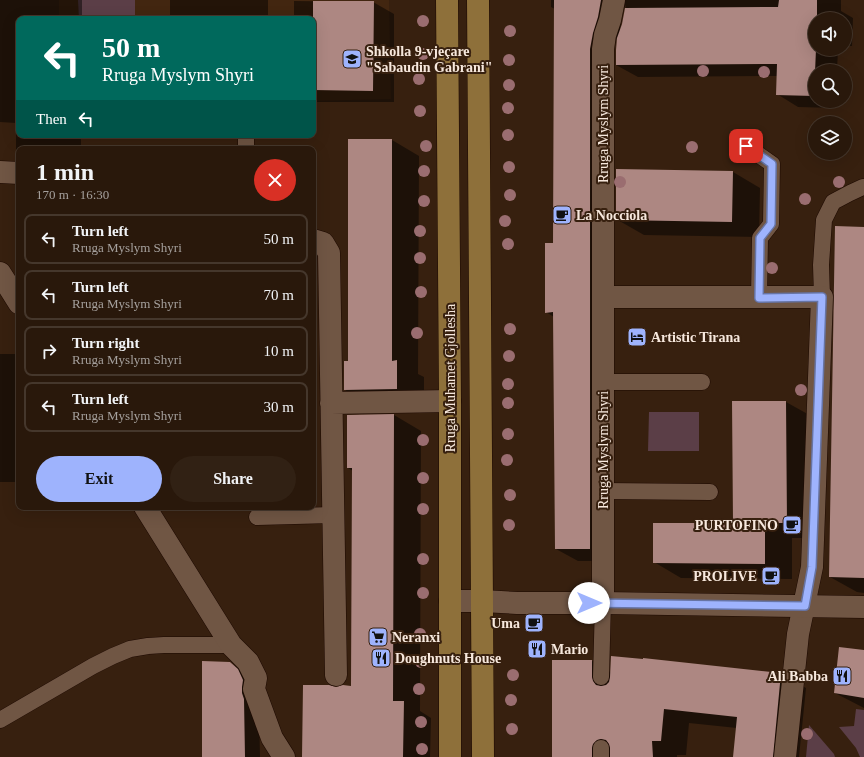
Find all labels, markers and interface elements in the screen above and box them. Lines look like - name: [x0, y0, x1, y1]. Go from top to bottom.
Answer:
- map controls: [808, 12, 852, 160]
- button: sound: [808, 12, 852, 56]
- icon: left: [36, 32, 88, 84]
- text: 50 m: [102, 32, 160, 63]
- place label: Shkolla 9-vjeçare "Sabaudin Gabrani": [366, 44, 492, 75]
- school or university icon: Shkolla 9-vjeçare "Sabaudin Gabrani": [341, 48, 363, 70]
- button: search: [808, 64, 852, 108]
- text: Rruga Myslym Shyri: [102, 65, 254, 85]
- street label: Rruga Myslym Shyri: [596, 65, 611, 183]
- icon: left: [75, 108, 97, 130]
- text: Then: [36, 111, 67, 127]
- button: layers: [808, 116, 852, 160]
- pin: [729, 129, 763, 163]
- icon: arrive: [735, 135, 757, 157]
- text: 1 min: [36, 159, 94, 185]
- button: close: [254, 159, 296, 201]
- text: 170 m · 16:30: [36, 187, 109, 202]
- cafe icon: La Nocciola: [551, 204, 573, 226]
- place label: La Nocciola: [576, 208, 647, 223]
- text: Turn left: [72, 223, 129, 239]
- icon: left: [38, 228, 60, 250]
- text: 50 m: [264, 231, 294, 247]
- text: Rruga Myslym Shyri: [72, 240, 182, 255]
- text: Turn left: [72, 279, 129, 295]
- icon: left: [38, 284, 60, 306]
- text: 70 m: [264, 287, 294, 303]
- text: Rruga Myslym Shyri: [72, 296, 182, 311]
- street label: Rruga Muhamet Gjollesha: [443, 303, 458, 452]
- hotel icon: Artistic Tirana: [626, 326, 648, 348]
- place label: Artistic Tirana: [651, 330, 740, 345]
- text: Turn right: [72, 335, 139, 351]
- icon: right: [38, 340, 60, 362]
- text: 10 m: [264, 343, 294, 359]
- text: Rruga Myslym Shyri: [72, 352, 182, 367]
- text: Turn left: [72, 391, 129, 407]
- street label: Rruga Myslym Shyri: [596, 391, 611, 509]
- icon: left: [38, 396, 60, 418]
- text: 30 m: [264, 399, 294, 415]
- text: Rruga Myslym Shyri: [72, 408, 182, 423]
- button: Exit: [36, 456, 162, 502]
- button: Share: [170, 456, 296, 502]
- cafe icon: PURTOFINO: [781, 514, 803, 536]
- place label: PURTOFINO: [695, 518, 778, 533]
- cafe icon: PROLIVE: [760, 565, 782, 587]
- place label: PROLIVE: [693, 569, 757, 584]
- position arrow: [568, 582, 610, 624]
- cafe icon: Uma: [523, 612, 545, 634]
- place label: Uma: [491, 616, 520, 631]
- supermarket icon: Neranxi: [367, 626, 389, 648]
- place label: Neranxi: [392, 630, 440, 645]
- restaurant icon: Mario: [526, 638, 548, 660]
- place label: Mario: [551, 642, 588, 657]
- restaurant icon: Doughnuts House: [370, 647, 392, 669]
- place label: Doughnuts House: [395, 651, 501, 666]
- restaurant icon: Ali Babba: [831, 665, 853, 687]
- place label: Ali Babba: [768, 669, 828, 684]

